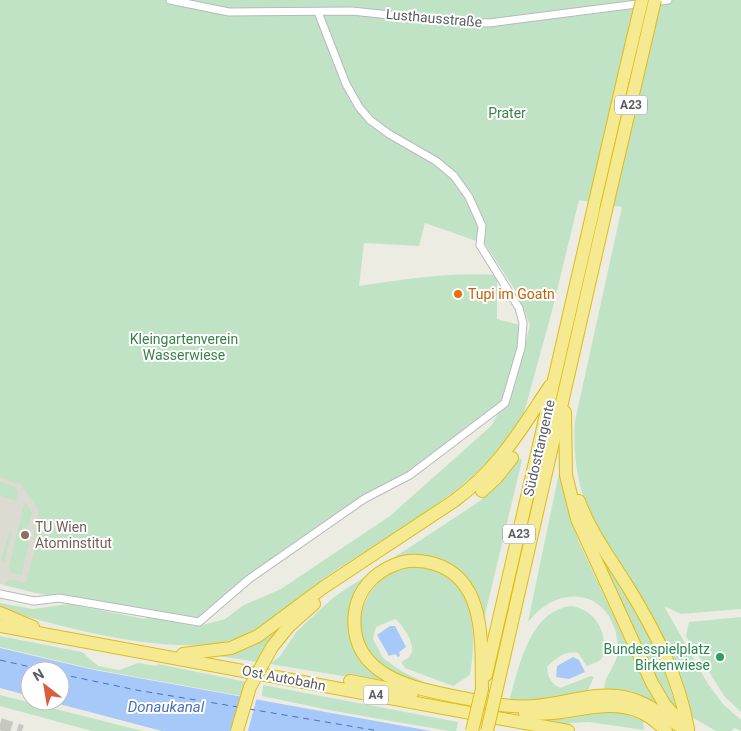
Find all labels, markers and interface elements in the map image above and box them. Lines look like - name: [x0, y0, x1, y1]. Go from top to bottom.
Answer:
- street label: Lusthausstraße: [385, 6, 483, 30]
- road number: A23: [615, 96, 647, 114]
- park label: Prater: [488, 105, 526, 121]
- place label: Tupi im Goatn: [468, 286, 555, 302]
- marker: Tupi im Goatn: [452, 288, 464, 300]
- park label: Kleingartenverein Wasserwiese: [130, 331, 238, 363]
- street label: Südosttangente: [520, 398, 558, 498]
- place label: TU Wien Atominstitut: [35, 519, 112, 551]
- road number: A23: [503, 524, 535, 544]
- marker: TU Wien Atominstitut: [19, 529, 31, 541]
- place label: Bundesspielplatz Birkenwiese: [604, 641, 710, 673]
- marker: Bundesspielplatz Birkenwiese: [714, 651, 726, 663]
- north arrow: [20, 661, 70, 711]
- street label: Ost Autobahn: [241, 662, 327, 694]
- text: N: [30, 665, 47, 684]
- road number: A4: [364, 686, 388, 704]
- water label: Donaukanal: [128, 698, 205, 716]

